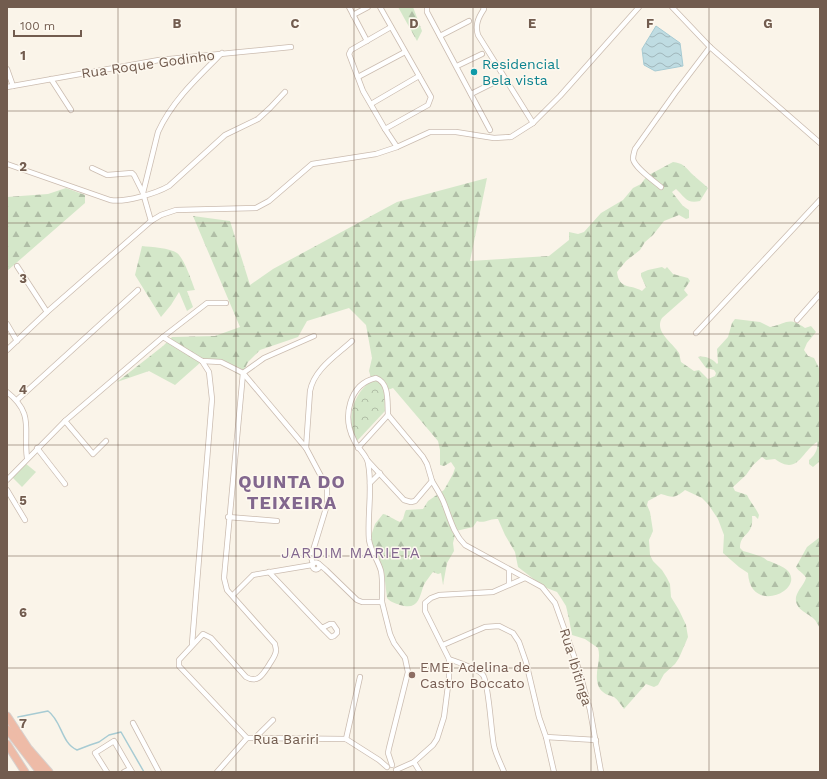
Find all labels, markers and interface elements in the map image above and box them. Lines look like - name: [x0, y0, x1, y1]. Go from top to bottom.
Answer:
- scale bar: [14, 12, 81, 38]
- text: B: [173, 16, 182, 31]
- text: C: [291, 16, 300, 31]
- text: D: [409, 16, 419, 31]
- text: E: [528, 16, 536, 31]
- text: F: [646, 16, 654, 31]
- text: G: [763, 16, 773, 31]
- text: 100 m: [20, 19, 55, 33]
- street label: Rua Roque Godinho: [80, 47, 216, 81]
- text: 1: [20, 48, 26, 63]
- place label: Residencial Bela vista: [482, 56, 560, 88]
- marker: Residencial Bela vista: [469, 67, 479, 77]
- text: 2: [19, 159, 27, 174]
- text: 3: [19, 271, 27, 286]
- text: 4: [19, 382, 28, 397]
- district label: QUINTA DO TEIXEIRA: [238, 471, 346, 513]
- text: 5: [19, 493, 27, 508]
- district label: JARDIM MARIETA: [281, 544, 421, 562]
- text: 6: [19, 605, 27, 620]
- street label: Rua Ibitinga: [557, 626, 595, 708]
- place label: EMEI Adelina de Castro Boccato: [420, 659, 530, 691]
- marker: EMEI Adelina de Castro Boccato: [407, 670, 417, 680]
- text: 7: [19, 716, 27, 731]
- street label: Rua Bariri: [253, 731, 319, 747]

